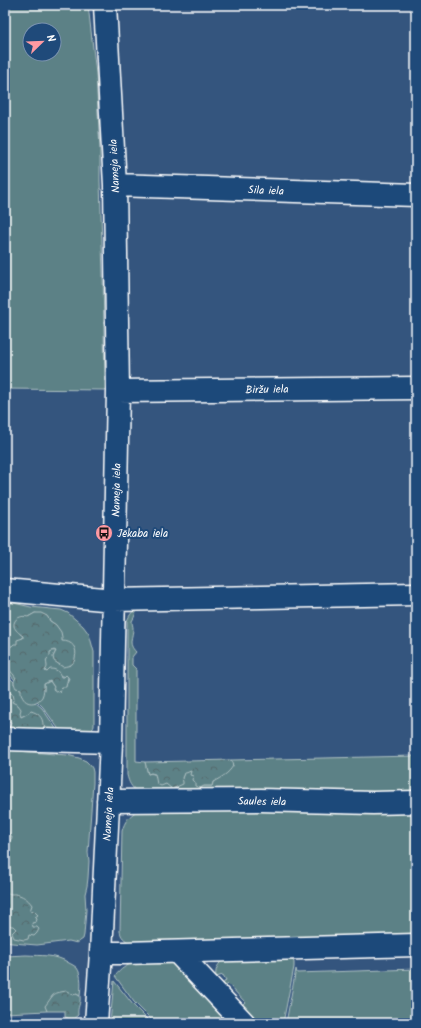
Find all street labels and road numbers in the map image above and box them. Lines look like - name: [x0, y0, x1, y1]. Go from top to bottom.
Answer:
- street label: Nameja iela: [105, 138, 125, 193]
- street label: Sila iela: [248, 181, 284, 201]
- street label: Biržu iela: [245, 381, 289, 399]
- street label: Nameja iela: [108, 463, 126, 517]
- street label: Nameja iela: [99, 787, 119, 842]
- street label: Saules iela: [238, 793, 286, 811]

